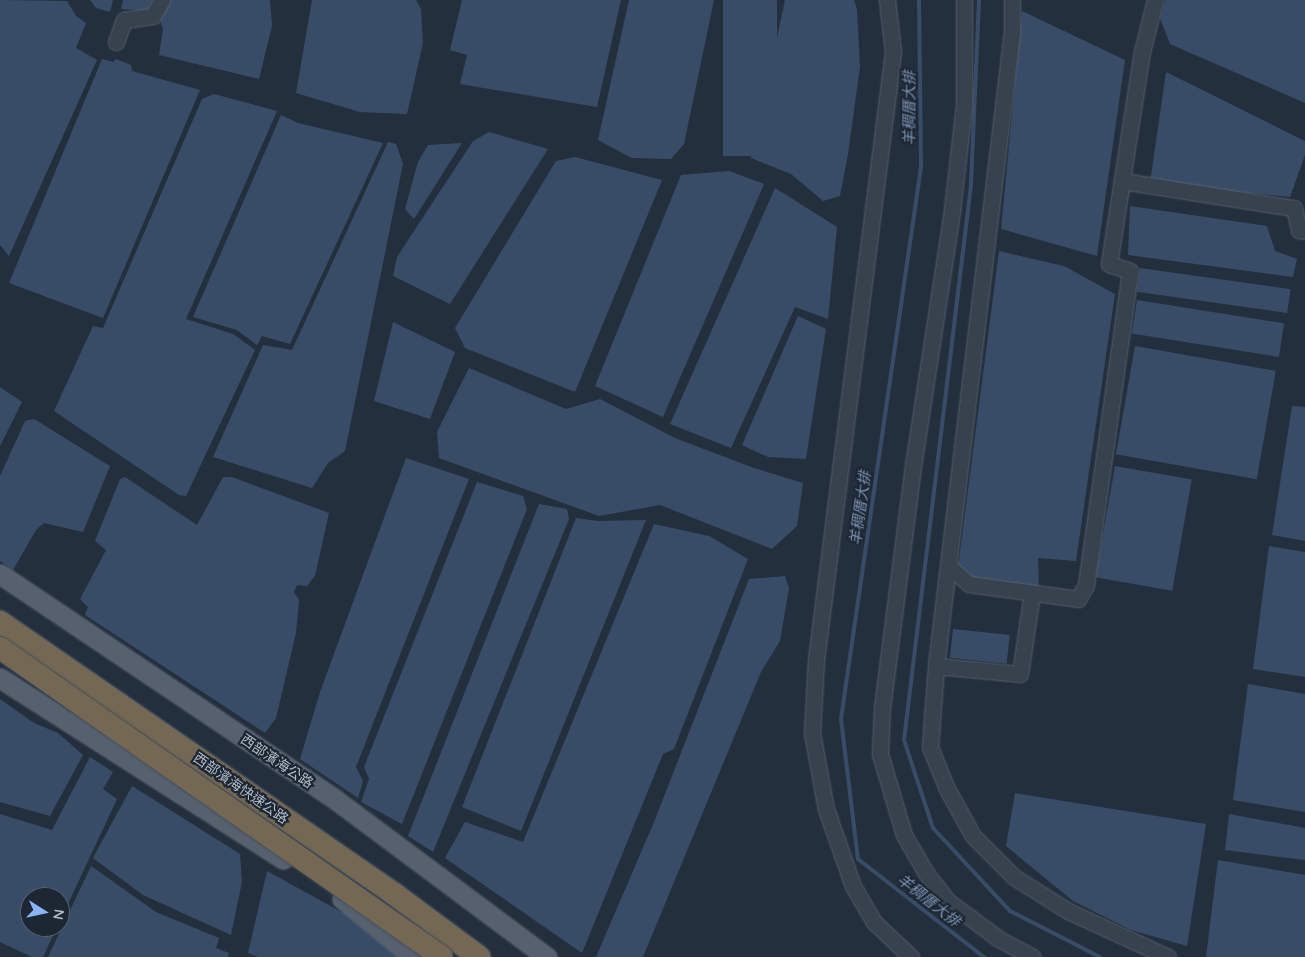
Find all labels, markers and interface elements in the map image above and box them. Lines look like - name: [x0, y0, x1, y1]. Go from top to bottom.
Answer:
- water label: 羊稠厝大排: [900, 71, 918, 145]
- water label: 羊稠厝大排: [846, 470, 874, 546]
- street label: 西部濱海公路: [237, 731, 317, 791]
- street label: 西部濱海快速公路: [190, 749, 292, 827]
- water label: 羊稠厝大排: [894, 870, 964, 930]
- north arrow: [20, 887, 70, 937]
- text: N: [49, 908, 69, 921]

